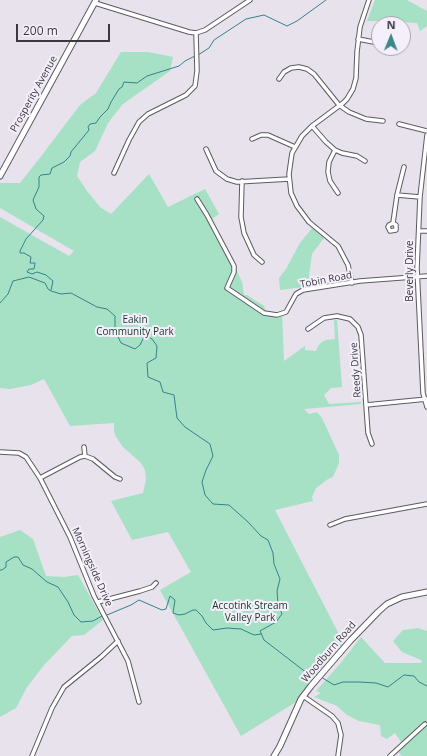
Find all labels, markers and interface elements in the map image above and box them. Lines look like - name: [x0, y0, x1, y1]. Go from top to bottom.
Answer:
- scale bar: [18, 16, 112, 42]
- north arrow: [371, 16, 411, 56]
- text: N: [387, 17, 396, 32]
- text: 200 m: [23, 22, 58, 39]
- street label: Prosperity Avenue: [8, 54, 60, 134]
- street label: Beverly Drive: [404, 240, 416, 302]
- street label: Tobin Road: [299, 269, 353, 291]
- park label: Eakin Community Park: [96, 314, 174, 338]
- street label: Reedy Drive: [348, 342, 364, 398]
- street label: Morningside Drive: [69, 526, 115, 608]
- park label: Accotink Stream Valley Park: [212, 600, 288, 624]
- street label: Woodburn Road: [299, 619, 359, 685]

